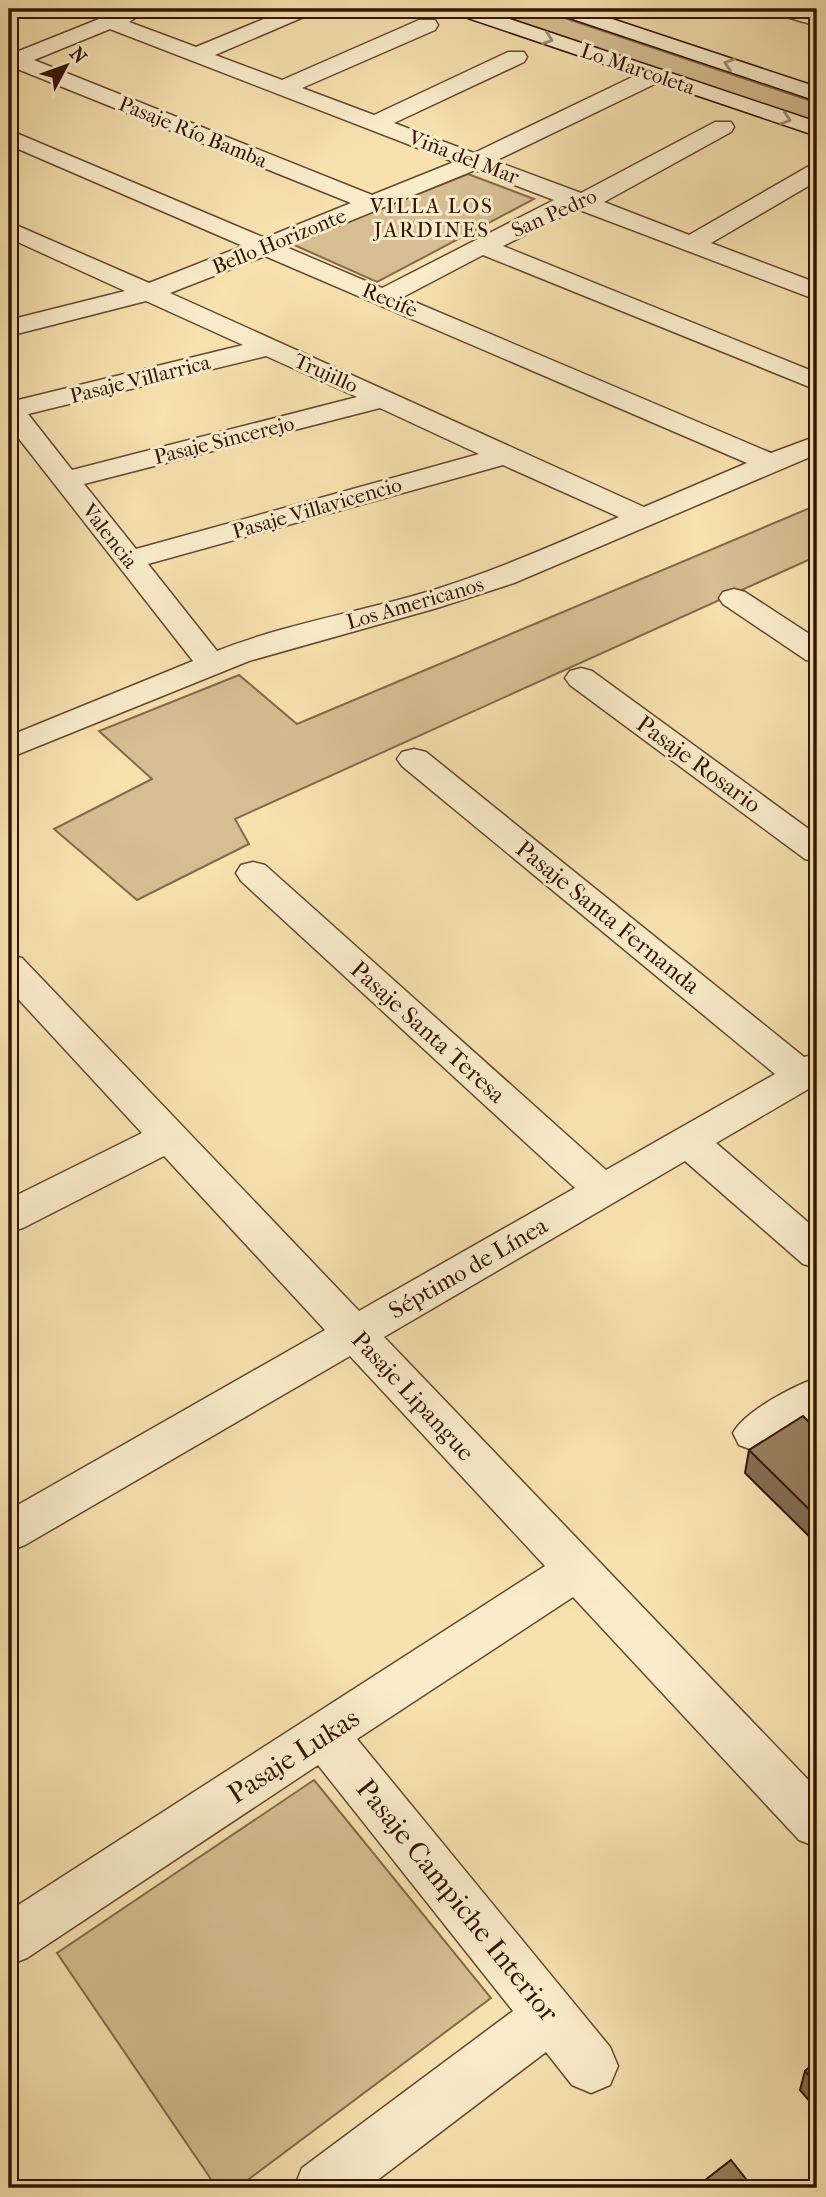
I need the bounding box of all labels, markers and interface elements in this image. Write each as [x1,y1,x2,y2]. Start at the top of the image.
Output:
one-way arrow [541,31,553,45]
north arrow [32,32,102,102]
street label: Lo Marcoleta [578,38,698,100]
text: N [65,43,91,69]
one-way arrow [724,58,736,73]
street label: Pasaje Río Bamba [115,91,271,173]
one-way arrow [780,111,792,125]
street label: Viña del Mar [405,125,523,189]
street label: San Pedro [508,184,600,242]
district label: VILLA LOS JARDINES [369,194,494,242]
street label: Bello Horizonte [209,203,349,279]
street label: Recife [359,278,421,322]
street label: Trujillo [290,348,362,398]
street label: Pasaje Villarrica [67,350,213,408]
street label: Pasaje Sincerejo [151,411,297,469]
street label: Pasaje Villavicencio [230,472,404,544]
street label: Valencia [77,498,143,573]
street label: Los Americanos [344,572,487,634]
street label: Pasaje Rosario [631,709,767,819]
street label: Pasaje Santa Fernanda [510,834,706,1000]
street label: Pasaje Santa Teresa [345,955,512,1109]
street label: Séptimo de Línea [384,1211,553,1325]
street label: Pasaje Lipangue [346,1326,480,1467]
street label: Pasaje Lukas [221,1701,365,1810]
street label: Pasaje Campiche Interior [350,1772,566,2028]

